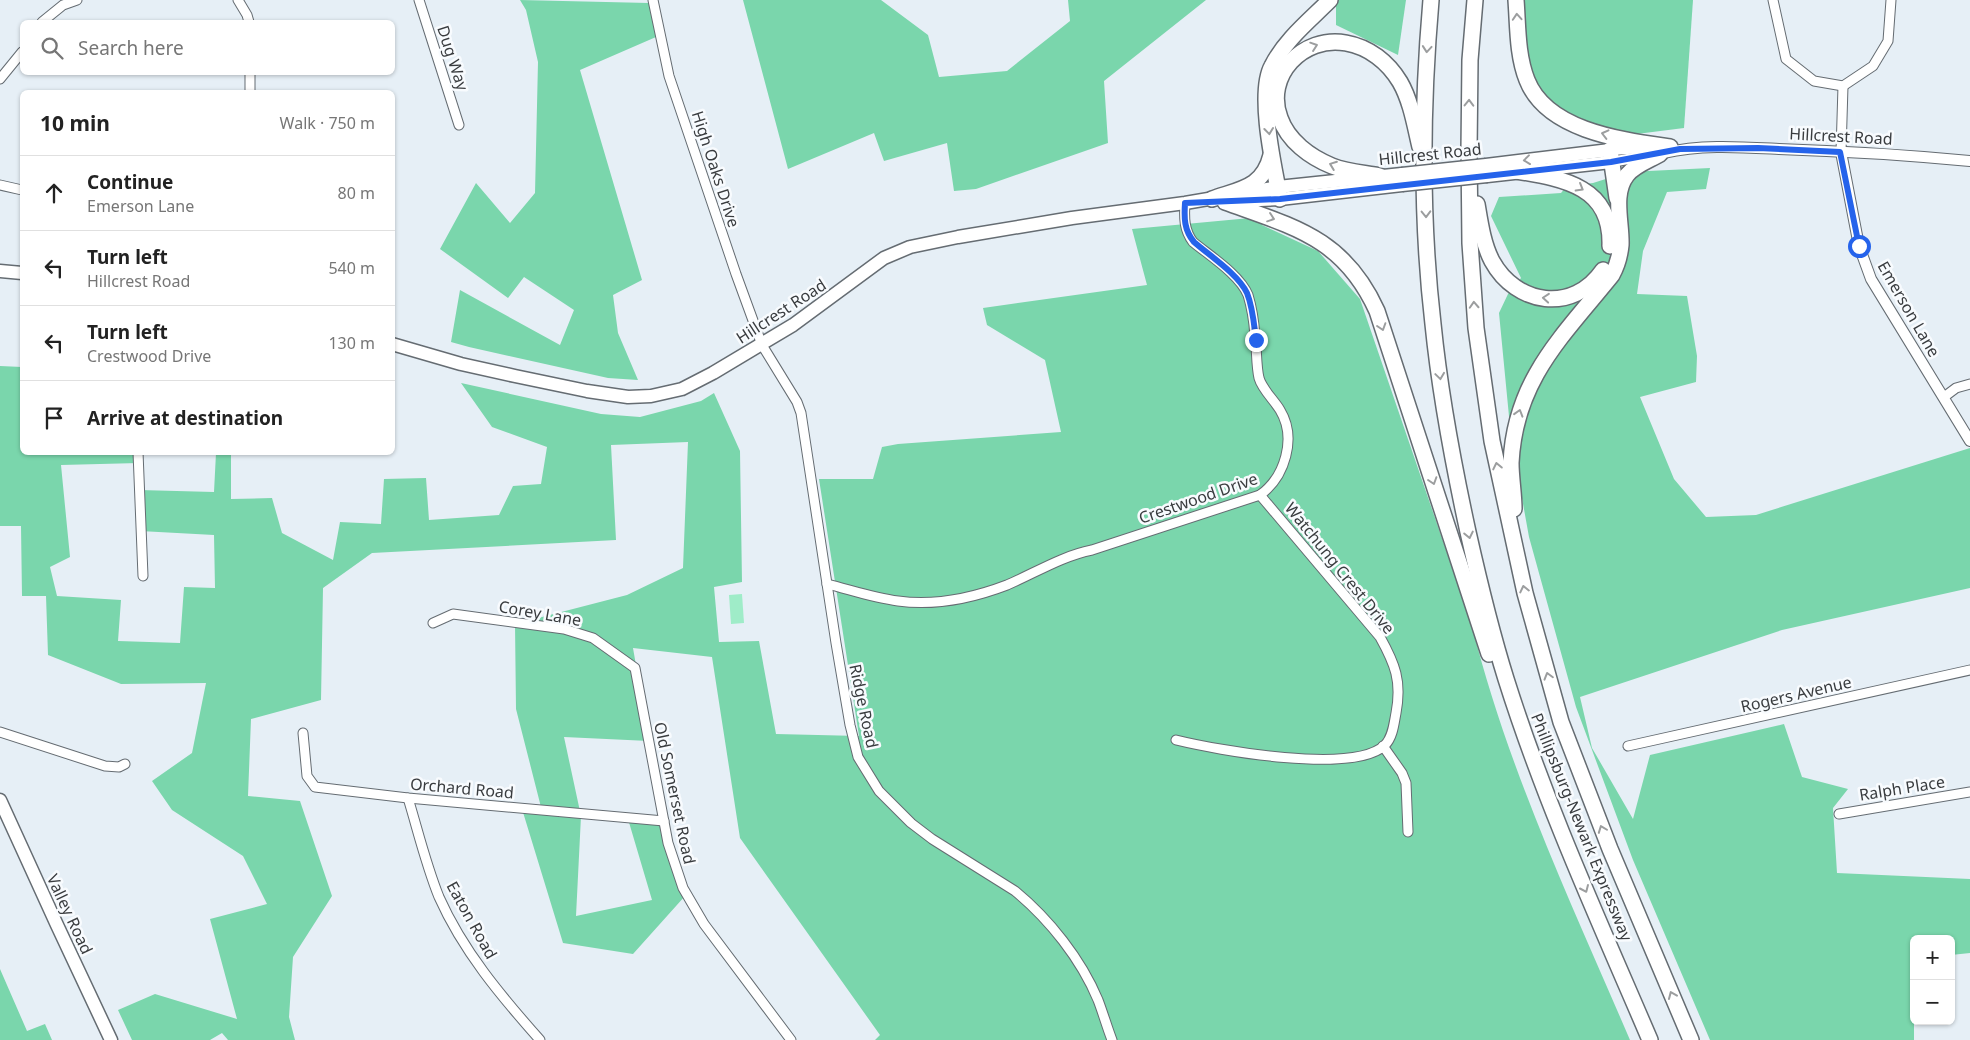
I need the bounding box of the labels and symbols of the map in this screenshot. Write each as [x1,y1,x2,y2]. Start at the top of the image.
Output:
one-way arrow [1512,13,1523,21]
street label: Dug Way [432,23,474,94]
one-way arrow [1310,42,1318,52]
one-way arrow [1422,45,1433,53]
one-way arrow [1464,98,1475,106]
street label: High Oaks Drive [687,108,745,230]
street label: Hillcrest Road [1789,122,1893,150]
one-way arrow [1263,127,1274,135]
one-way arrow [1600,129,1609,140]
street label: Hillcrest Road [1377,138,1483,170]
one-way arrow [1523,154,1531,165]
one-way arrow [1329,161,1338,171]
one-way arrow [1575,182,1584,192]
one-way arrow [1421,210,1431,218]
one-way arrow [1266,212,1275,222]
route start [1848,235,1871,258]
street label: Emerson Lane [1873,257,1945,361]
street label: Hillcrest Road [732,274,830,348]
one-way arrow [1542,293,1550,304]
one-way arrow [1469,301,1480,309]
one-way arrow [1376,322,1386,330]
route end [1245,329,1268,352]
one-way arrow [1434,372,1445,380]
one-way arrow [1514,409,1524,417]
one-way arrow [1493,462,1503,471]
street label: Crestwood Drive [1136,467,1260,529]
one-way arrow [1427,476,1437,485]
street label: Watchung Crest Drive [1280,498,1400,638]
one-way arrow [1463,531,1474,540]
one-way arrow [1519,584,1530,593]
street label: Corey Lane [497,595,583,631]
street label: Ridge Road [844,662,884,750]
street label: Rogers Avenue [1738,671,1854,717]
one-way arrow [1543,673,1553,681]
street label: Phillipsburg-Newark Expressway [1526,710,1638,945]
street label: Old Somerset Road [649,720,701,866]
street label: Ralph Place [1858,770,1946,806]
street label: Orchard Road [409,773,515,803]
one-way arrow [1598,826,1608,834]
street label: Valley Road [42,870,98,958]
street label: Eaton Road [442,877,502,963]
one-way arrow [1578,884,1589,893]
one-way arrow [1668,991,1679,1000]

